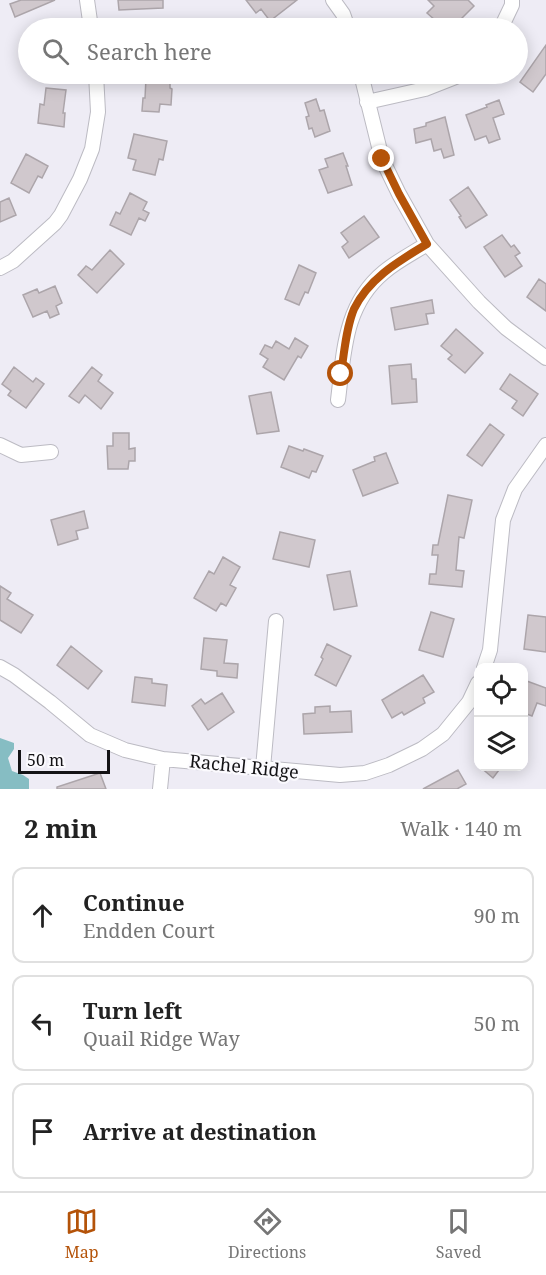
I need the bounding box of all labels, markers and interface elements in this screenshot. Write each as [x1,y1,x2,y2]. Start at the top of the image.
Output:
search box [18,18,528,84]
icon: search [39,35,72,68]
text: Search here [87,36,212,66]
route end [368,145,394,171]
route start [327,360,353,386]
map controls [474,663,528,771]
button: locate [474,663,528,717]
button: layers [474,717,528,771]
scale bar [18,747,110,774]
street label: Rachel Ridge [188,748,300,784]
text: 50 m [27,749,64,771]
text: 2 min [24,810,98,846]
text: Walk · 140 m [400,815,522,842]
text: Continue [83,887,185,917]
icon: ahead [26,899,59,932]
text: 90 m [474,902,520,929]
text: Endden Court [83,917,215,944]
text: Turn left [83,995,182,1025]
icon: left [26,1007,59,1040]
text: 50 m [474,1010,520,1037]
text: Quail Ridge Way [83,1025,240,1052]
icon: arrive [26,1115,59,1148]
text: Arrive at destination [83,1116,317,1146]
tab: Map [65,1205,99,1263]
tab: Directions [228,1205,306,1263]
tab: Saved [436,1205,481,1263]

